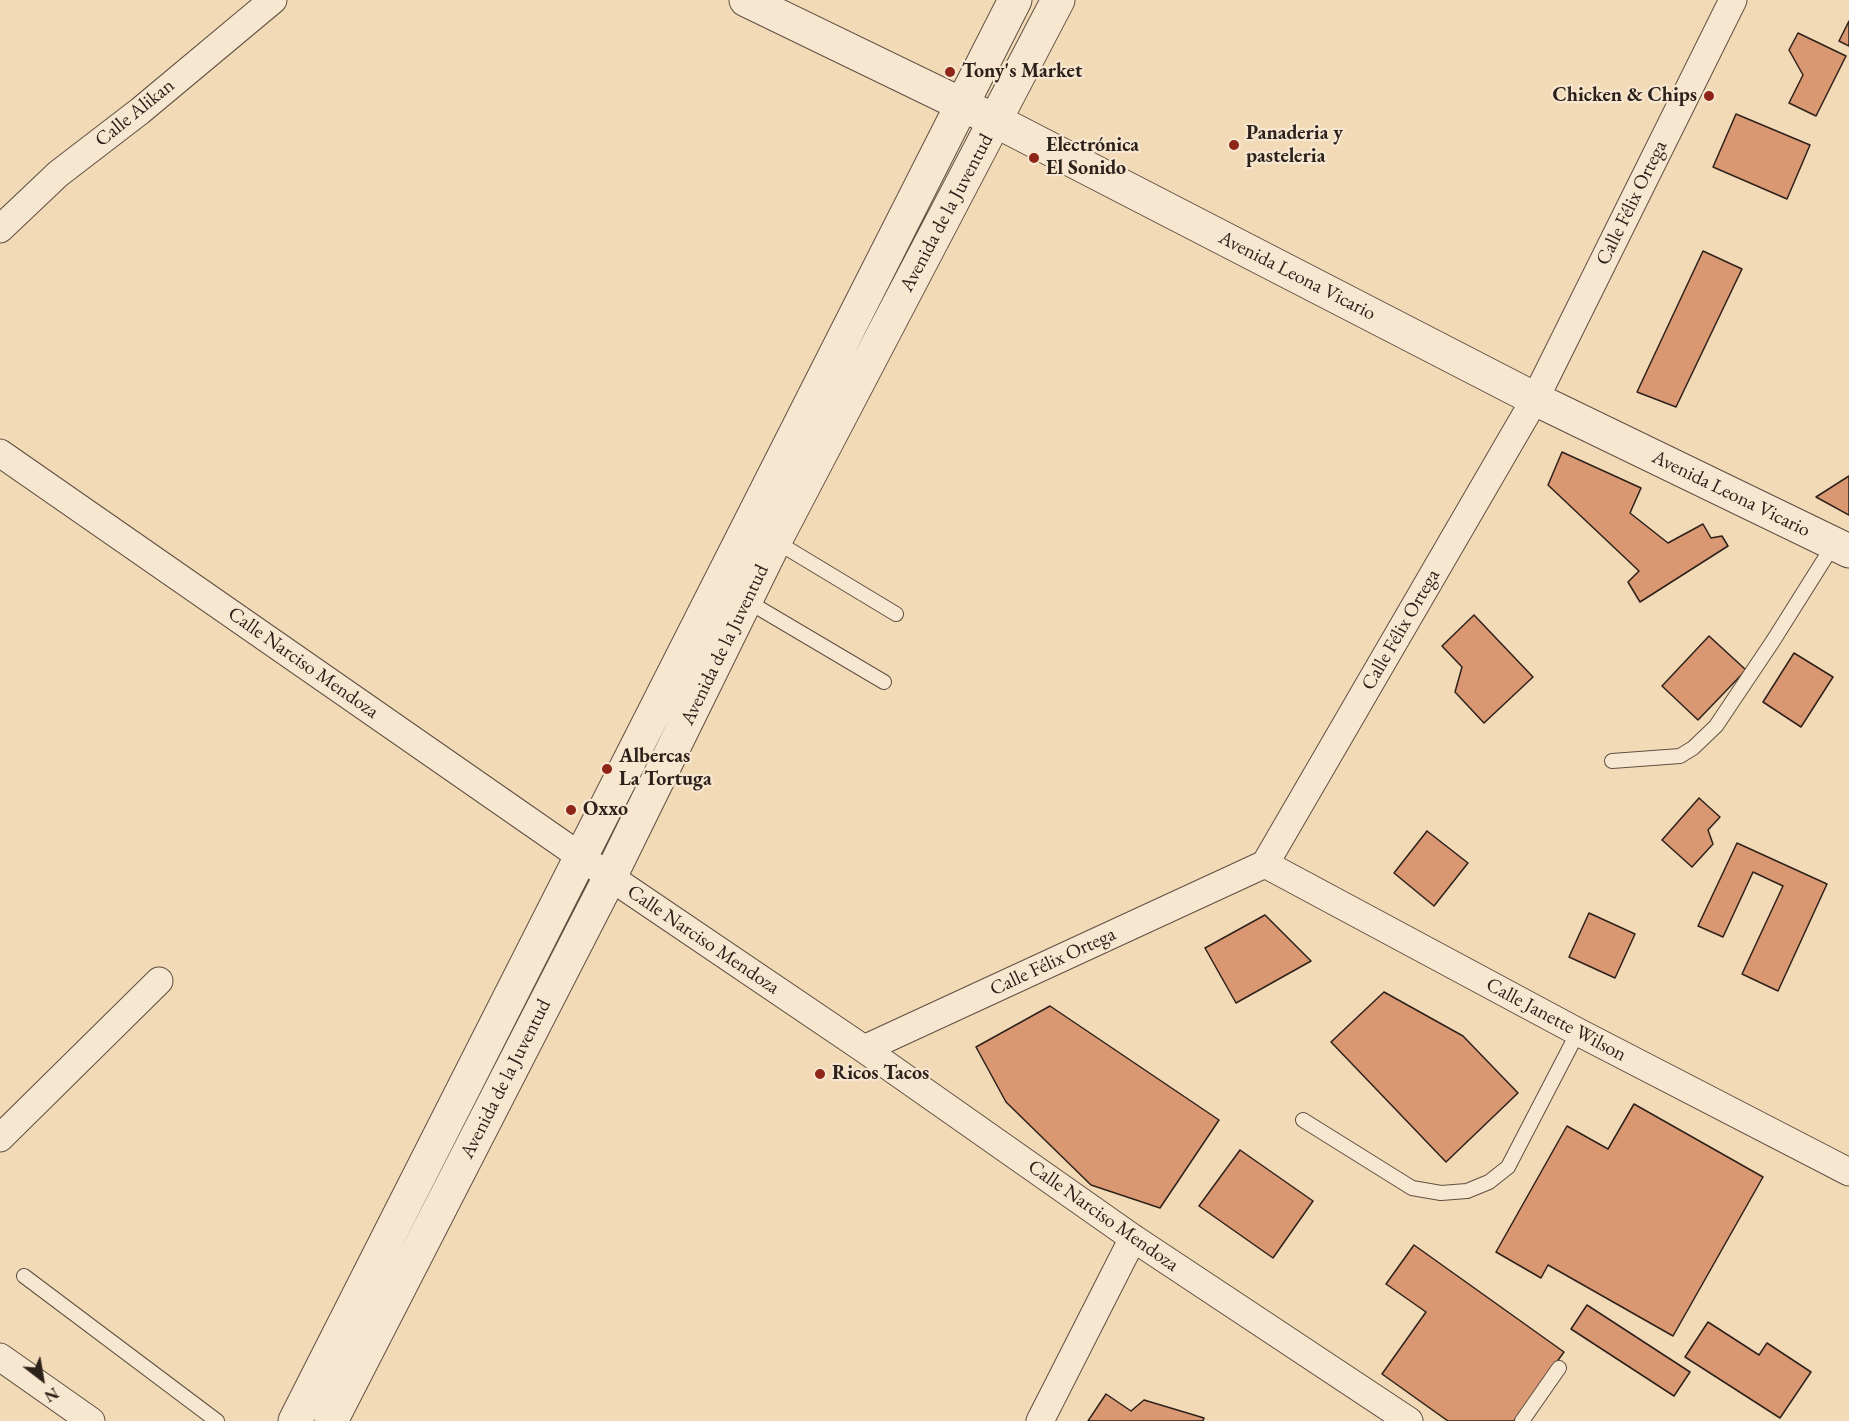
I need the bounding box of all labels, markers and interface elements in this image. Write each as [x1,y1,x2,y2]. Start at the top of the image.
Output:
place label: Tony's Market [962,60,1082,84]
marker: Tony's Market [943,65,957,79]
street label: Calle Alikan [91,74,179,152]
place label: Chicken & Chips [1553,84,1697,108]
marker: Chicken & Chips [1702,89,1716,103]
place label: Panaderia y pasteleria [1246,122,1343,169]
street label: Avenida de la Juventud [895,130,999,296]
place label: Electrónica El Sonido [1046,134,1139,181]
street label: Calle Félix Ortega [1591,137,1673,269]
marker: Panaderia y pasteleria [1227,138,1241,152]
marker: Electrónica El Sonido [1027,151,1041,165]
street label: Avenida Leona Vicario [1214,226,1380,326]
street label: Avenida Leona Vicario [1648,445,1814,543]
street label: Avenida de la Juventud [676,561,774,729]
street label: Calle Félix Ortega [1357,565,1445,695]
street label: Calle Narciso Mendoza [223,602,383,724]
place label: Albercas La Tortuga [619,745,712,792]
marker: Albercas La Tortuga [600,762,614,776]
place label: Oxxo [583,798,628,822]
marker: Oxxo [564,803,578,817]
street label: Calle Narciso Mendoza [622,880,784,1000]
street label: Calle Félix Ortega [986,922,1120,1002]
street label: Calle Janette Wilson [1482,973,1630,1067]
street label: Avenida de la Juventud [455,995,557,1163]
place label: Ricos Tacos [832,1062,929,1086]
marker: Ricos Tacos [813,1067,827,1081]
street label: Calle Narciso Mendoza [1023,1155,1183,1277]
north arrow [12,1349,72,1409]
text: N [41,1383,62,1407]

